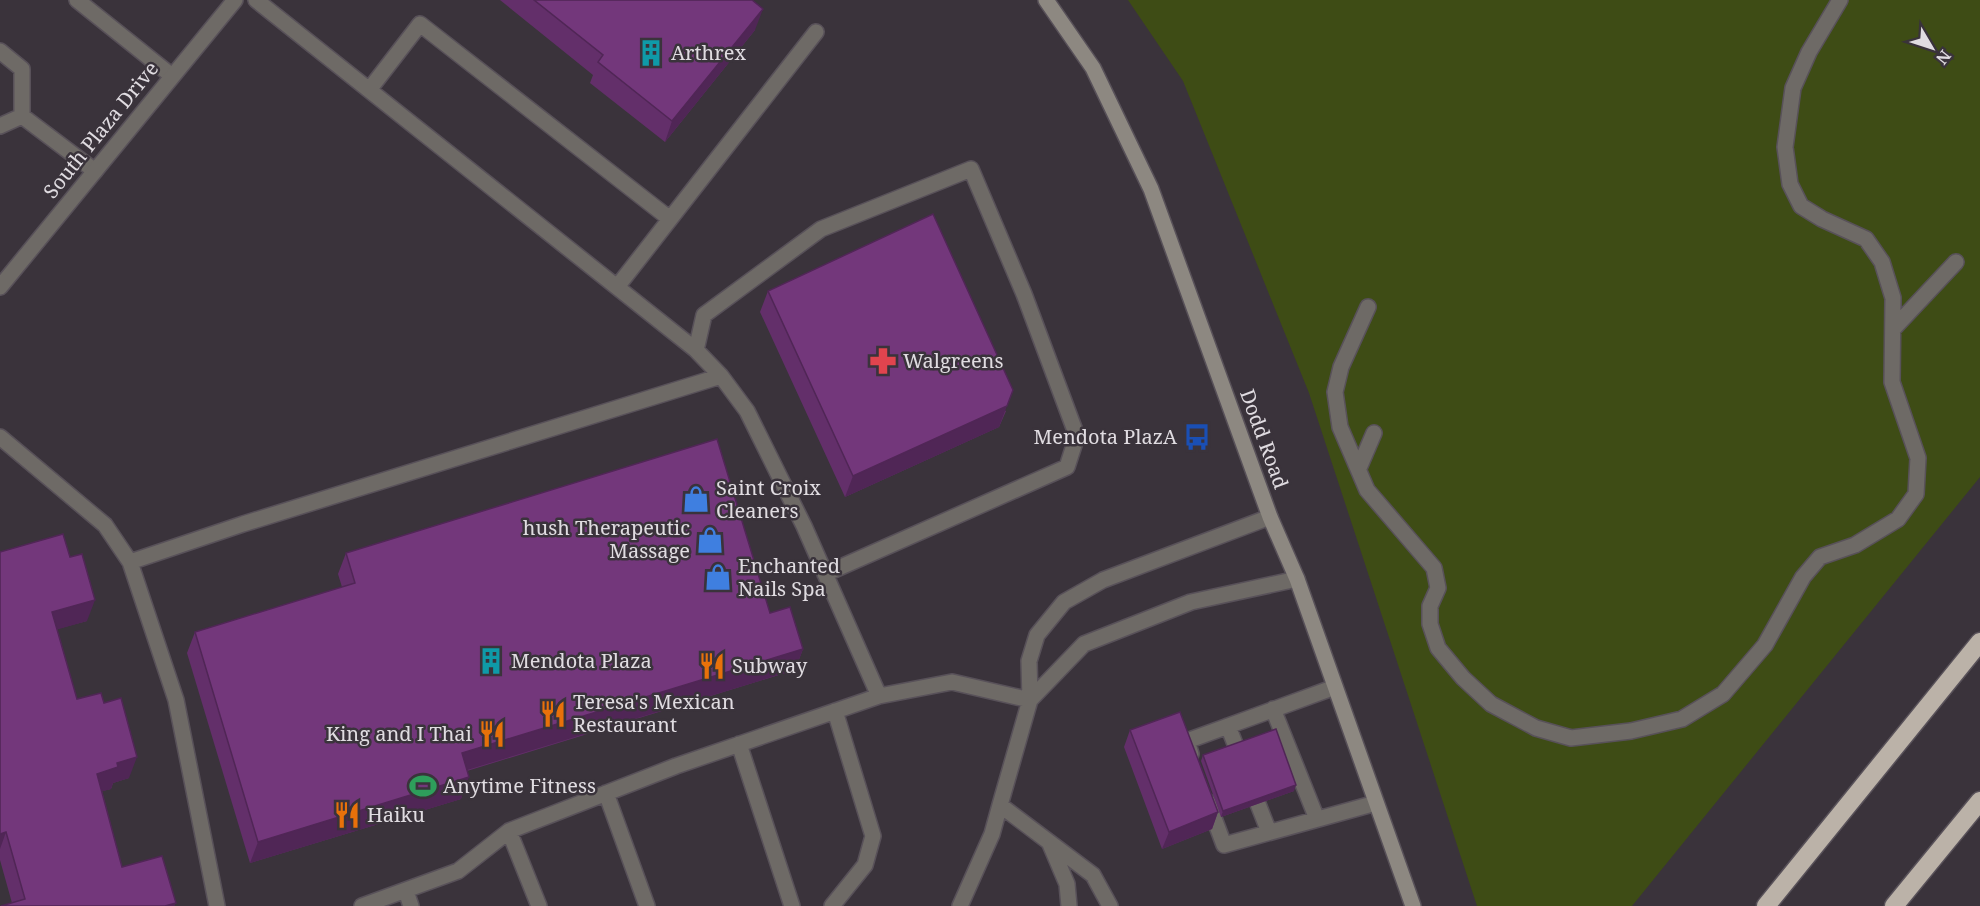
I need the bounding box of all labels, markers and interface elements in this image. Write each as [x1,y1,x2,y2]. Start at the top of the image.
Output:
north arrow [1902,18,1962,78]
building icon: Arthrex [636,38,666,68]
place label: Arthrex [671,39,746,66]
text: N [1931,46,1956,70]
street label: South Plaza Drive [37,56,164,204]
pharmacy icon: Walgreens [868,346,898,376]
place label: Walgreens [903,347,1004,374]
street label: Dodd Road [1234,385,1295,492]
bus stop icon: Mendota PlazA [1182,422,1212,452]
place label: Mendota PlazA [1033,423,1178,450]
place label: Saint Croix Cleaners [716,474,821,524]
shop icon: Saint Croix Cleaners [681,484,711,514]
place label: hush Therapeutic Massage [523,514,690,564]
shop icon: hush Therapeutic Massage [695,525,725,555]
place label: Enchanted Nails Spa [738,552,840,602]
shop icon: Enchanted Nails Spa [703,562,733,592]
building icon: Mendota Plaza [476,646,506,676]
place label: Mendota Plaza [511,647,652,674]
restaurant icon: Subway [697,651,727,681]
place label: Subway [732,652,808,679]
place label: Teresa's Mexican Restaurant [573,688,735,738]
restaurant icon: Teresa's Mexican Restaurant [538,699,568,729]
restaurant icon: King and I Thai [477,719,507,749]
place label: King and I Thai [326,720,473,747]
sports icon: Anytime Fitness [408,771,438,801]
place label: Anytime Fitness [443,772,596,799]
restaurant icon: Haiku [332,800,362,830]
place label: Haiku [367,801,425,828]

